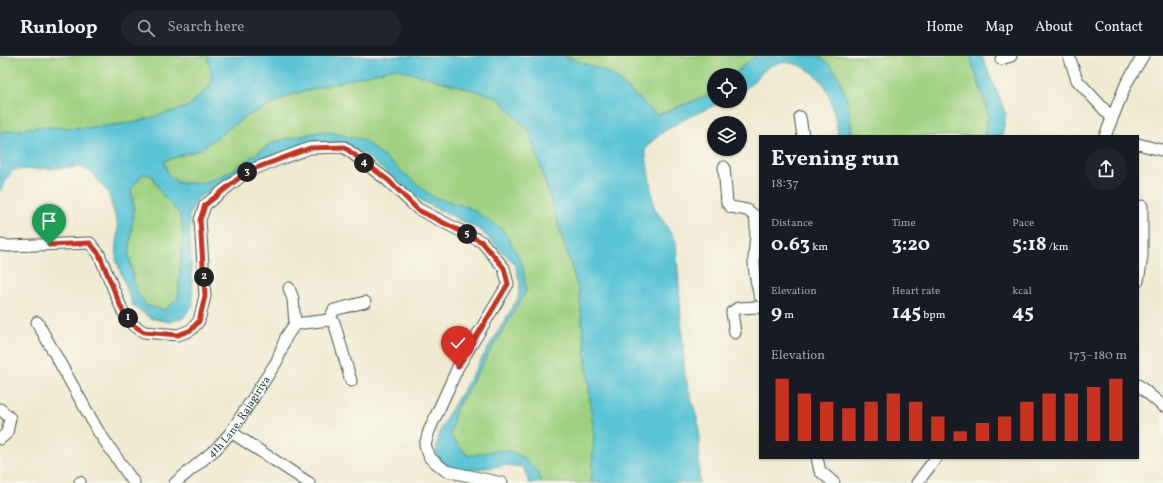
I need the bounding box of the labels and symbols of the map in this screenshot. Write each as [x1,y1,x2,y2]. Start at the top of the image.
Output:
pin: 4 [354,153,374,173]
pin: 3 [237,162,257,182]
pin [32,204,66,245]
pin: 5 [457,224,477,244]
pin: 2 [194,267,214,287]
pin: 1 [118,308,138,328]
pin [441,326,475,367]
street label: 4th Lane, Rajagiriya [205,373,275,462]

